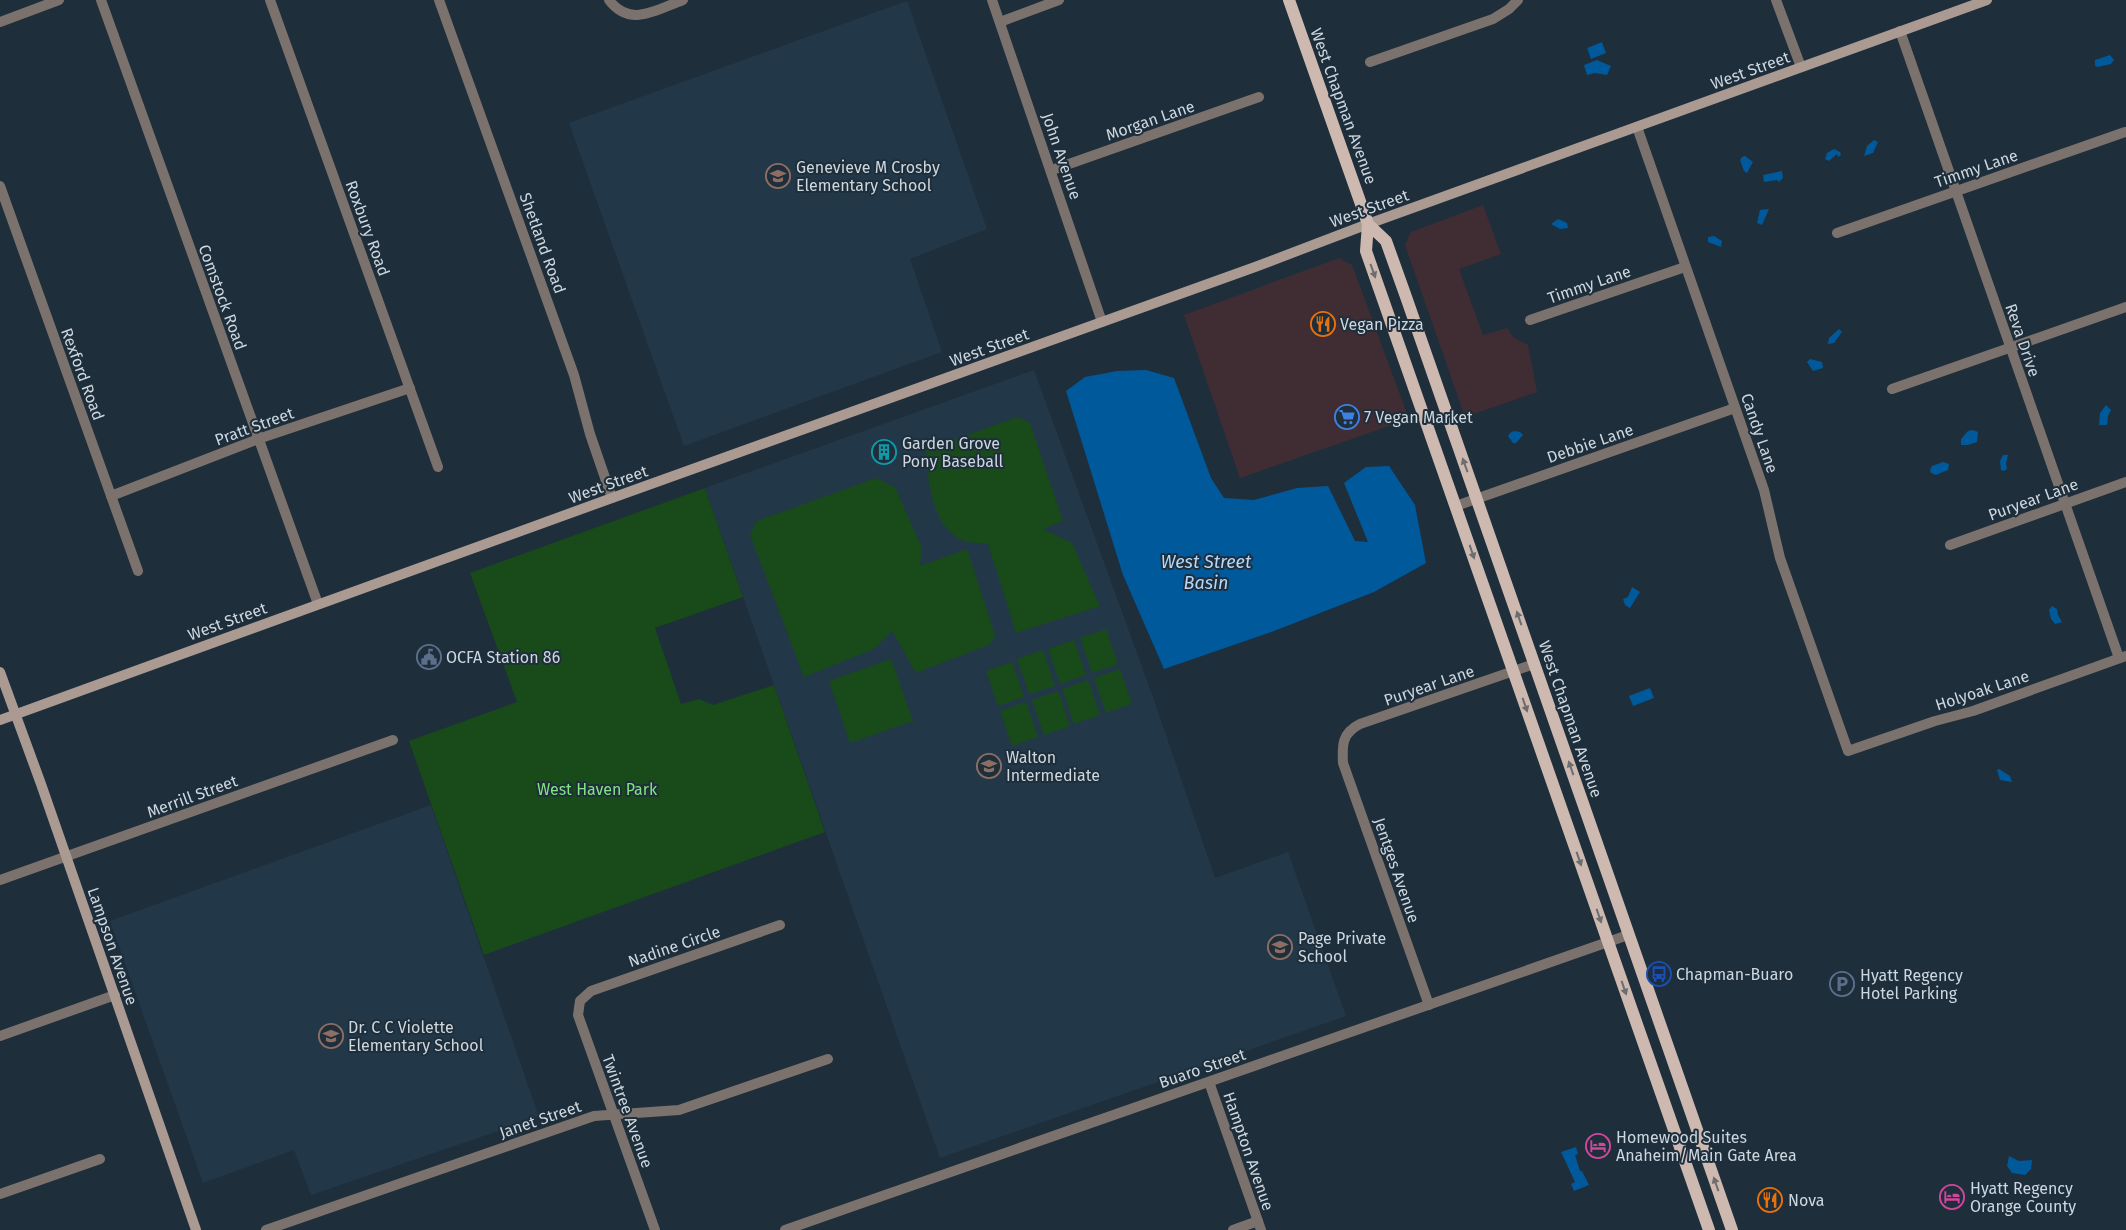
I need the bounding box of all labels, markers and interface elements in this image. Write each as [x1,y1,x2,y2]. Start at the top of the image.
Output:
street label: West Chapman Avenue [1306,25,1381,187]
street label: West Street [1708,47,1792,94]
street label: Morgan Lane [1103,96,1197,145]
street label: John Avenue [1038,110,1085,202]
street label: Timmy Lane [1932,145,2020,192]
place label: Genevieve M Crosby Elementary School [796,158,940,195]
school or university icon: Genevieve M Crosby Elementary School [765,163,791,189]
street label: Roxbury Road [341,178,394,279]
street label: West Street [1327,185,1411,232]
street label: Shetland Road [516,190,570,296]
street label: Comstock Road [195,242,250,353]
street label: Timmy Lane [1545,261,1633,308]
one-way arrow [1369,264,1377,279]
street label: Reva Drive [2001,301,2044,379]
restaurant icon: Vegan Pizza [1310,311,1336,337]
place label: Vegan Pizza [1340,315,1424,334]
street label: West Street [947,324,1031,371]
street label: Rexford Road [57,325,108,423]
street label: Candy Lane [1737,391,1782,476]
street label: Pratt Street [212,403,296,450]
supermarket icon: 7 Vegan Market [1334,404,1360,430]
place label: 7 Vegan Market [1364,408,1473,427]
street label: Debbie Lane [1544,420,1636,467]
place label: Garden Grove Pony Baseball [902,434,1004,471]
building icon: Garden Grove Pony Baseball [871,439,897,465]
one-way arrow [1461,457,1469,472]
street label: West Street [566,461,650,508]
street label: Puryear Lane [1986,474,2081,525]
one-way arrow [1468,545,1476,560]
water label: West Street Basin [1161,551,1252,594]
street label: West Street [185,598,269,645]
one-way arrow [1514,610,1522,625]
street label: West Chapman Avenue [1535,638,1606,800]
public building icon: OCFA Station 86 [416,644,442,670]
place label: OCFA Station 86 [446,648,560,667]
street label: Puryear Lane [1381,661,1477,710]
street label: Holyoak Lane [1933,666,2031,715]
one-way arrow [1522,698,1529,713]
place label: Walton Intermediate [1006,748,1100,785]
school or university icon: Walton Intermediate [976,753,1002,779]
one-way arrow [1566,760,1574,775]
street label: Merrill Street [144,771,240,822]
park label: West Haven Park [537,780,658,799]
street label: Jentges Avenue [1370,815,1423,925]
one-way arrow [1576,851,1583,866]
street label: Lampson Avenue [83,885,142,1008]
one-way arrow [1596,909,1603,924]
street label: Nadine Circle [626,922,723,971]
place label: Page Private School [1298,929,1386,966]
school or university icon: Page Private School [1267,934,1293,960]
bus stop icon: Chapman-Buaro [1646,961,1672,987]
place label: Chapman-Buaro [1676,965,1793,984]
place label: Hyatt Regency Hotel Parking [1860,966,1963,1003]
parking icon: Hyatt Regency Hotel Parking [1829,971,1855,997]
one-way arrow [1620,981,1628,996]
place label: Dr. C C Violette Elementary School [348,1018,484,1055]
school or university icon: Dr. C C Violette Elementary School [318,1023,344,1049]
street label: Buaro Street [1156,1045,1248,1092]
street label: Twintree Avenue [598,1052,657,1171]
street label: Hampton Avenue [1219,1089,1278,1213]
street label: Janet Street [497,1097,584,1142]
place label: Homewood Suites Anaheim/Main Gate Area [1616,1128,1797,1165]
hotel icon: Homewood Suites Anaheim/Main Gate Area [1585,1133,1611,1159]
one-way arrow [1712,1176,1720,1191]
place label: Hyatt Regency Orange County [1970,1179,2076,1216]
hotel icon: Hyatt Regency Orange County [1939,1184,1965,1210]
restaurant icon: Nova [1757,1187,1783,1213]
place label: Nova [1788,1191,1825,1210]

